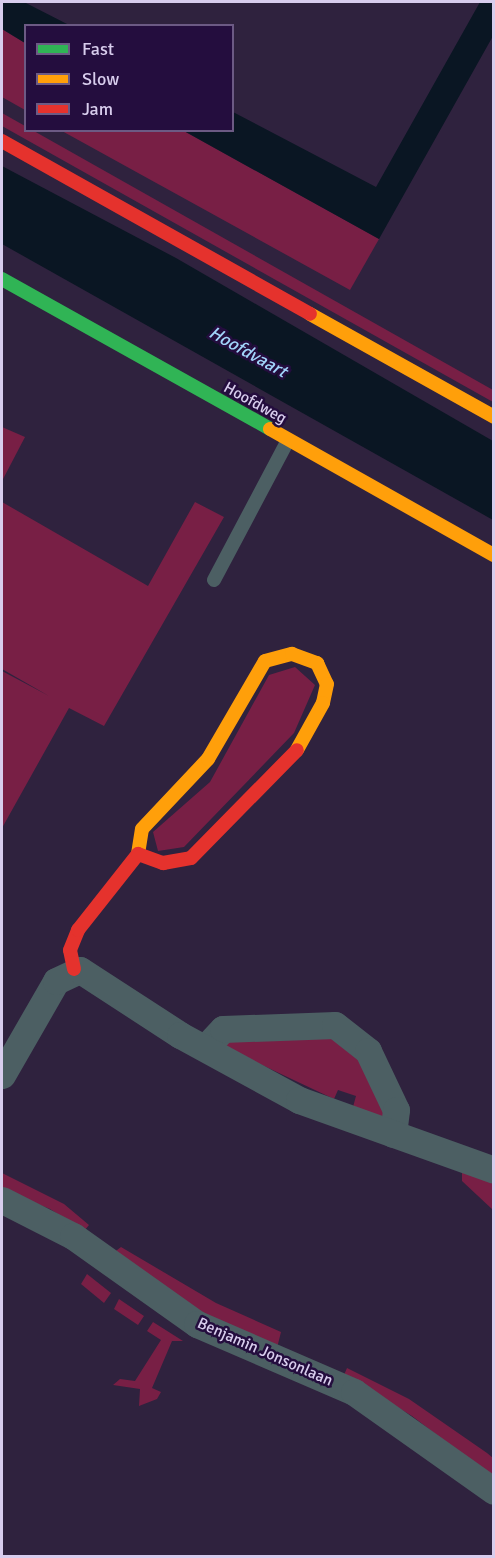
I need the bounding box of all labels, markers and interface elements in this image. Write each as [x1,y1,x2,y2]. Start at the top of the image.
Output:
legend [24,24,234,132]
text: Fast [82,38,114,60]
text: Slow [82,68,119,90]
text: Jam [82,98,113,120]
water label: Hoofdvaart [205,322,291,382]
street label: Hoofdweg [220,378,290,428]
street label: Benjamin Jonsonlaan [194,1313,336,1391]

